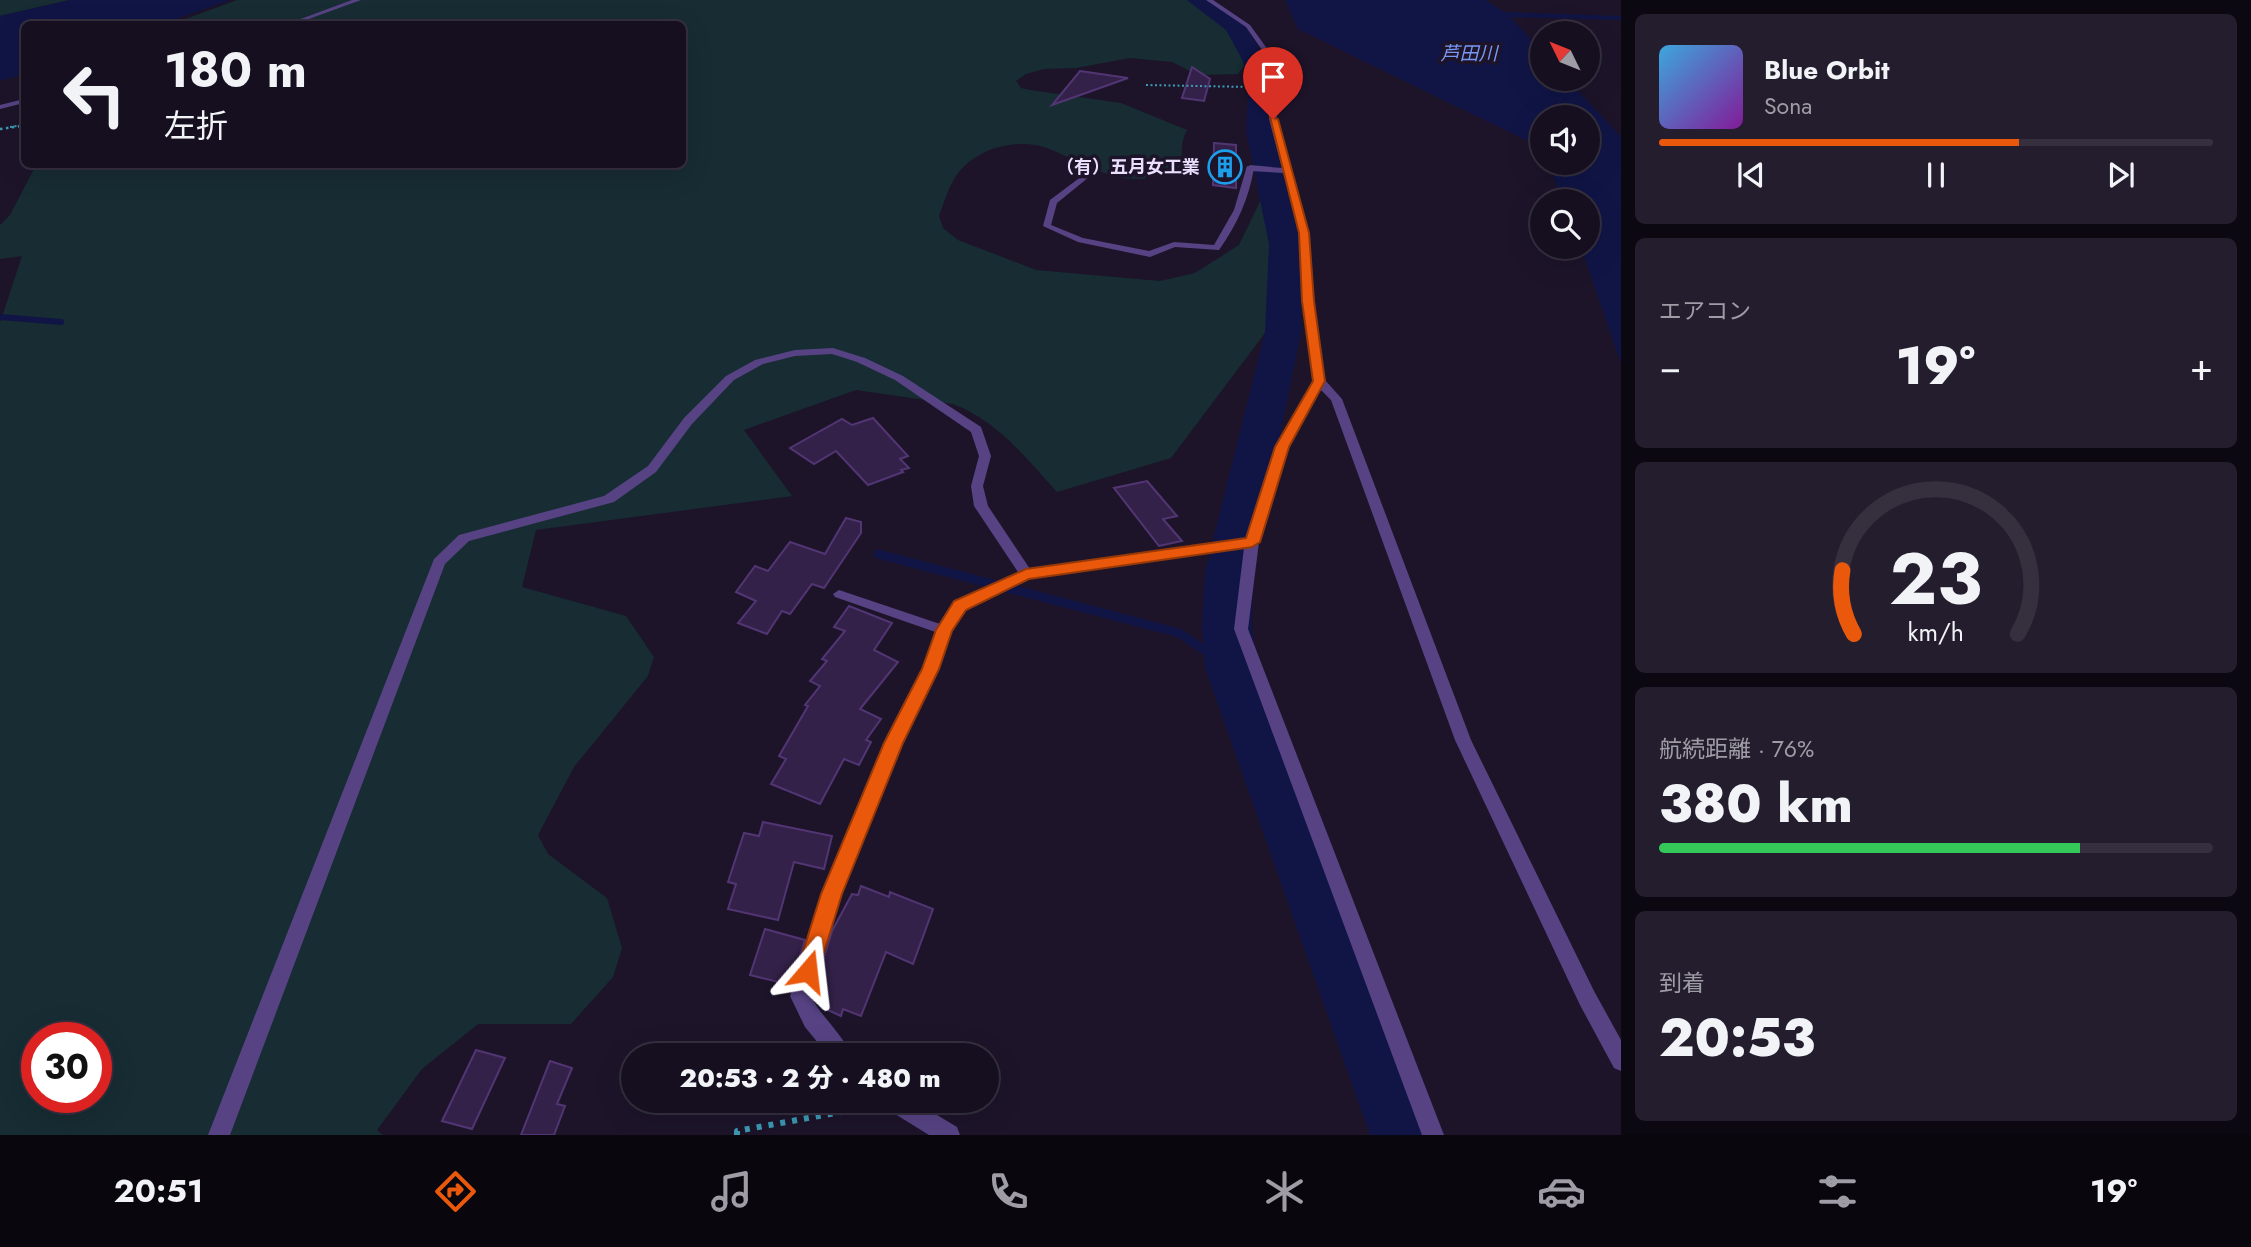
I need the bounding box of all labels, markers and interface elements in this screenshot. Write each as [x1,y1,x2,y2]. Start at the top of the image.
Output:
north arrow [1530,21,1600,91]
map controls [1530,21,1600,259]
text: 180 m [164,35,307,105]
water label: 芦田川 [1440,40,1499,67]
pin [1243,47,1303,119]
icon: left [49,49,140,140]
text: Blue Orbit [1764,51,1889,89]
icon: arrive [1254,58,1292,96]
text: Sona [1764,89,1812,123]
text: 左折 [164,103,228,149]
button: sound [1530,105,1600,175]
building icon: （有）五月女工業 [1206,148,1244,186]
place label: （有）五月女工業 [1056,154,1200,180]
icon: previous [1732,156,1770,194]
icon: pause [1917,156,1955,194]
icon: next [2102,156,2140,194]
button: search [1530,189,1600,259]
text: エアコン [1659,294,1751,328]
text: 19° [1896,328,1975,404]
text: − [1659,339,1681,394]
text: + [2190,339,2213,394]
text: 23 [1890,526,1982,631]
text: km/h [1908,613,1964,649]
text: 航続距離 · 76% [1659,732,1814,766]
text: 380 km [1659,766,1853,842]
position arrow [771,934,845,1008]
text: 到着 [1659,966,1705,1000]
text: 20:53 [1659,1000,1815,1076]
speed limit sign: 30 [21,1022,112,1113]
text: 20:53 · 2 分 · 480 m [679,1059,941,1097]
icon: directions [431,1167,480,1216]
icon: music [707,1167,756,1216]
icon: phone [984,1167,1033,1216]
icon: climate [1260,1167,1309,1216]
icon: car [1537,1167,1586,1216]
icon: filters [1813,1167,1862,1216]
text: 20:51 [114,1168,203,1214]
text: 19° [2090,1168,2137,1214]

